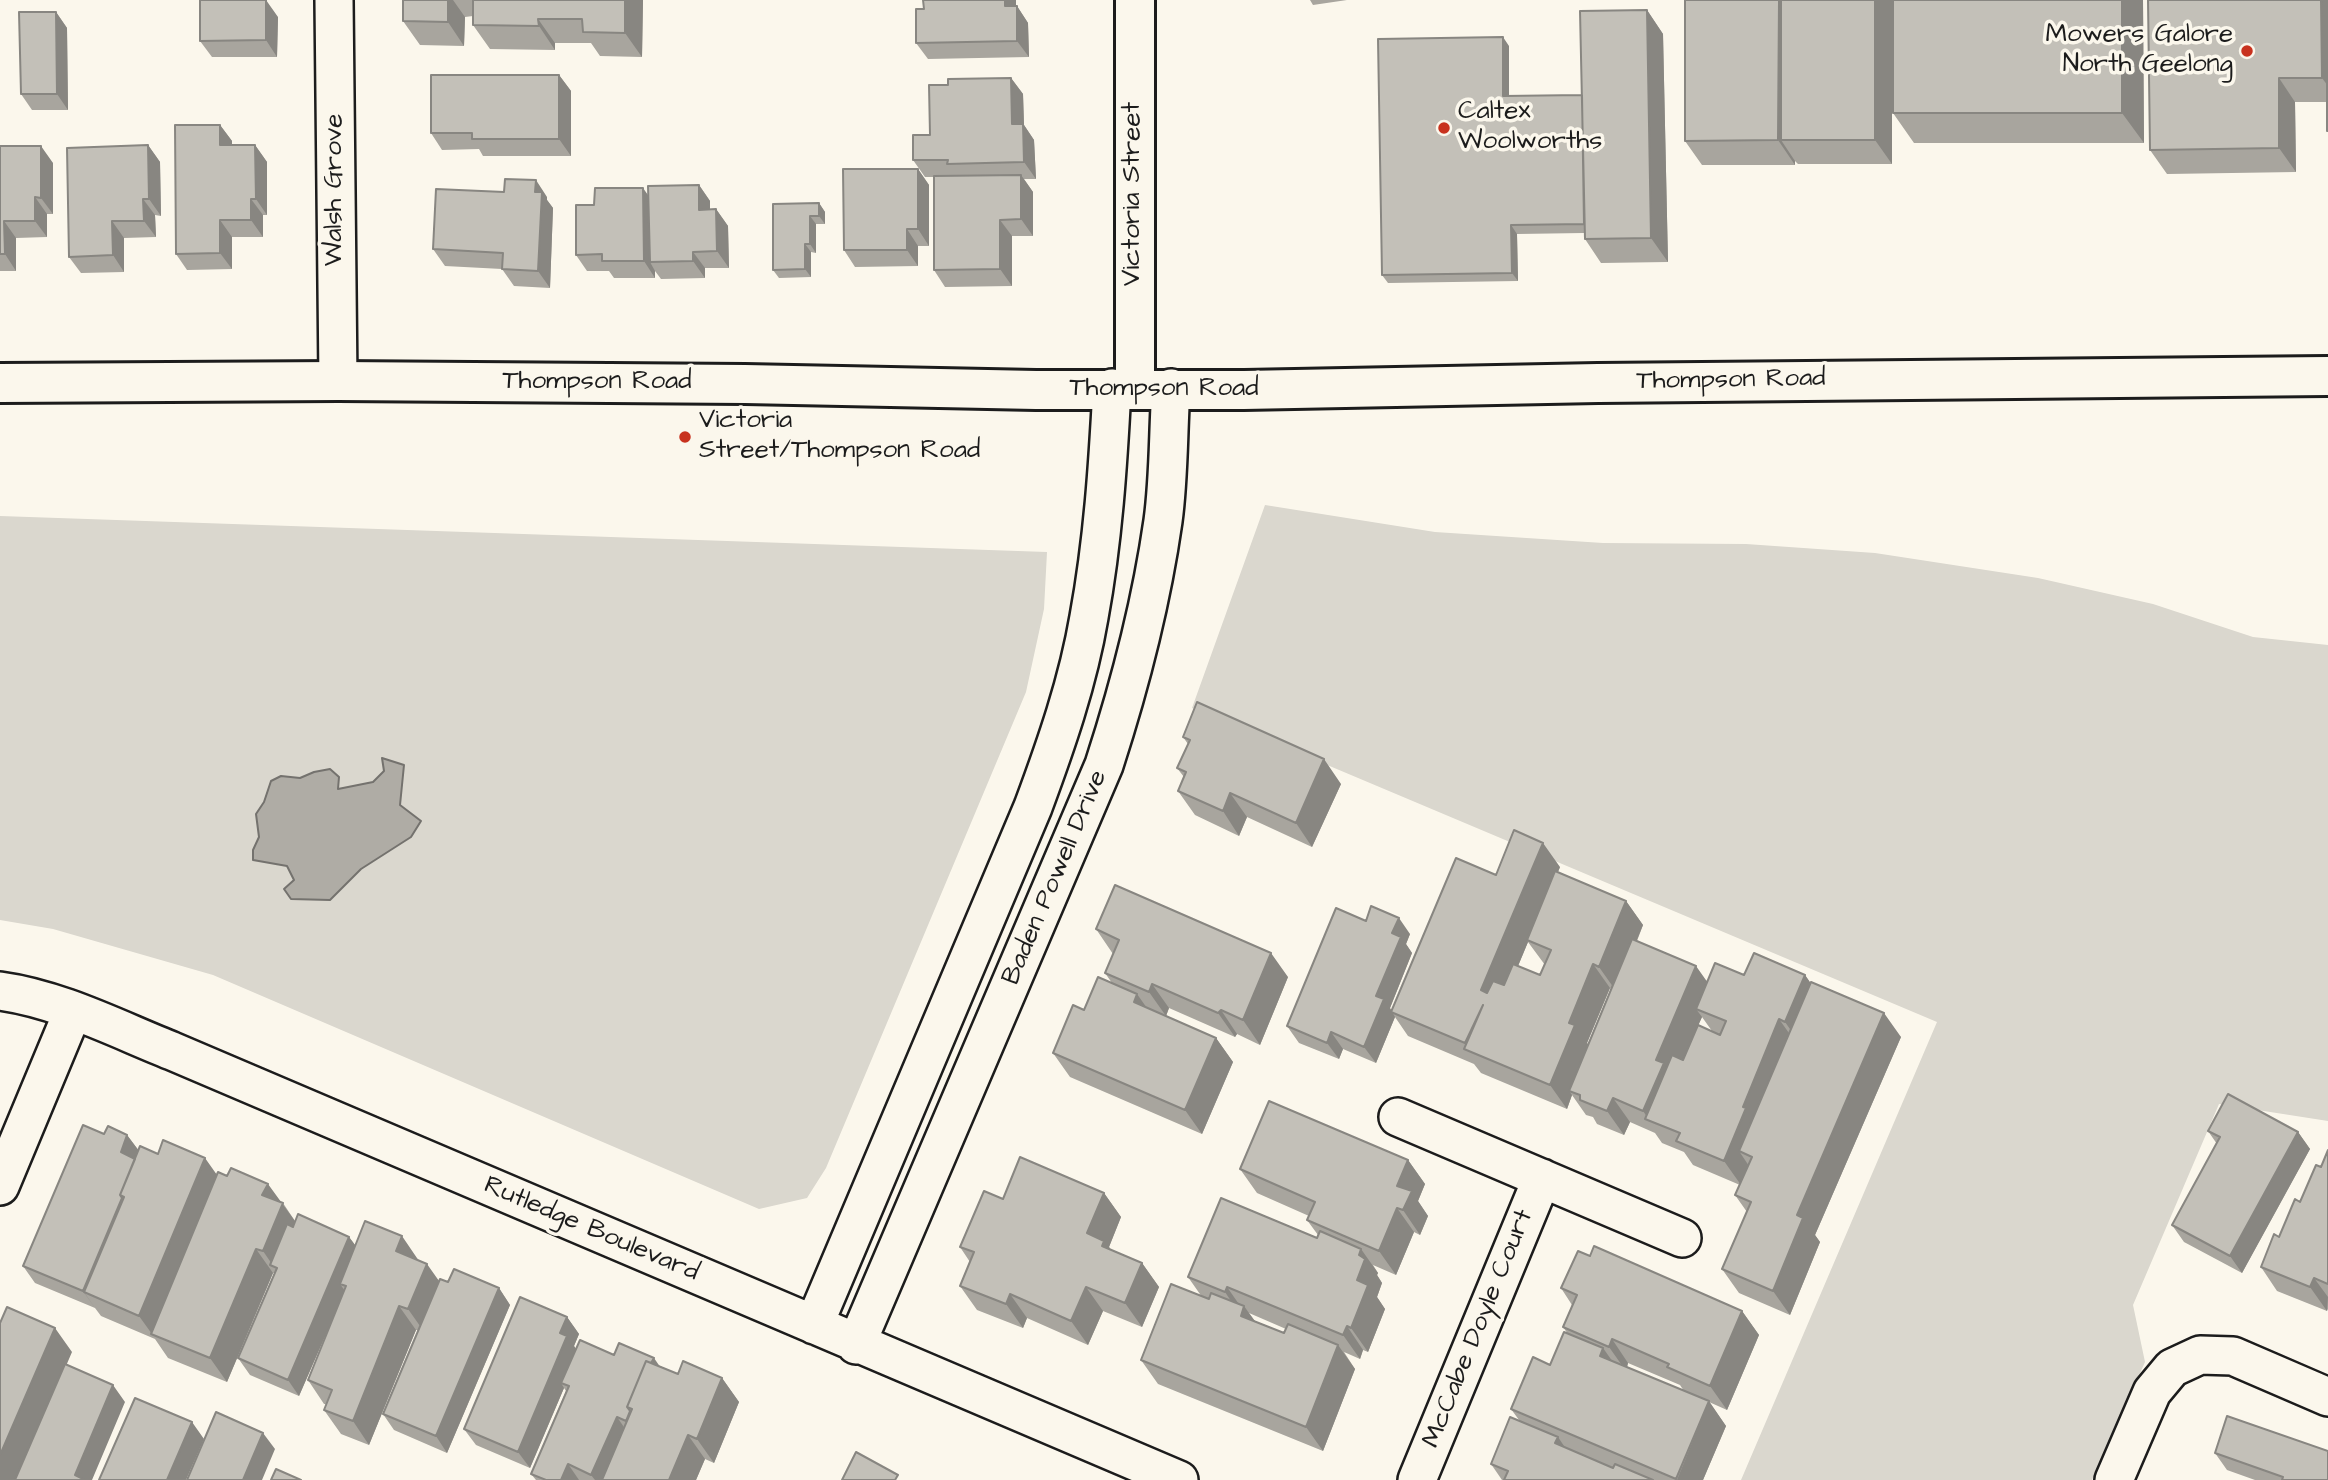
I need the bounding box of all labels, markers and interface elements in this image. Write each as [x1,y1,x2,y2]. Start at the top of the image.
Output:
place label: Mowers Galore North Geelong [2046,20,2233,82]
marker: Mowers Galore North Geelong [2239,43,2255,59]
place label: Caltex Woolworths [1458,97,1602,158]
street label: Victoria Street [1118,102,1150,286]
street label: Walsh Grove [320,114,352,266]
marker: Caltex Woolworths [1436,120,1452,136]
street label: Thompson Road [1636,364,1826,398]
street label: Thompson Road [502,367,692,399]
street label: Thompson Road [1069,374,1259,406]
place label: Victoria Street/Thompson Road [699,406,980,467]
marker: Victoria Street/Thompson Road [677,429,693,445]
street label: Baden Powell Drive [997,766,1115,990]
street label: Rutledge Boulevard [479,1171,703,1289]
street label: McCabe Doyle Court [1417,1205,1541,1453]

